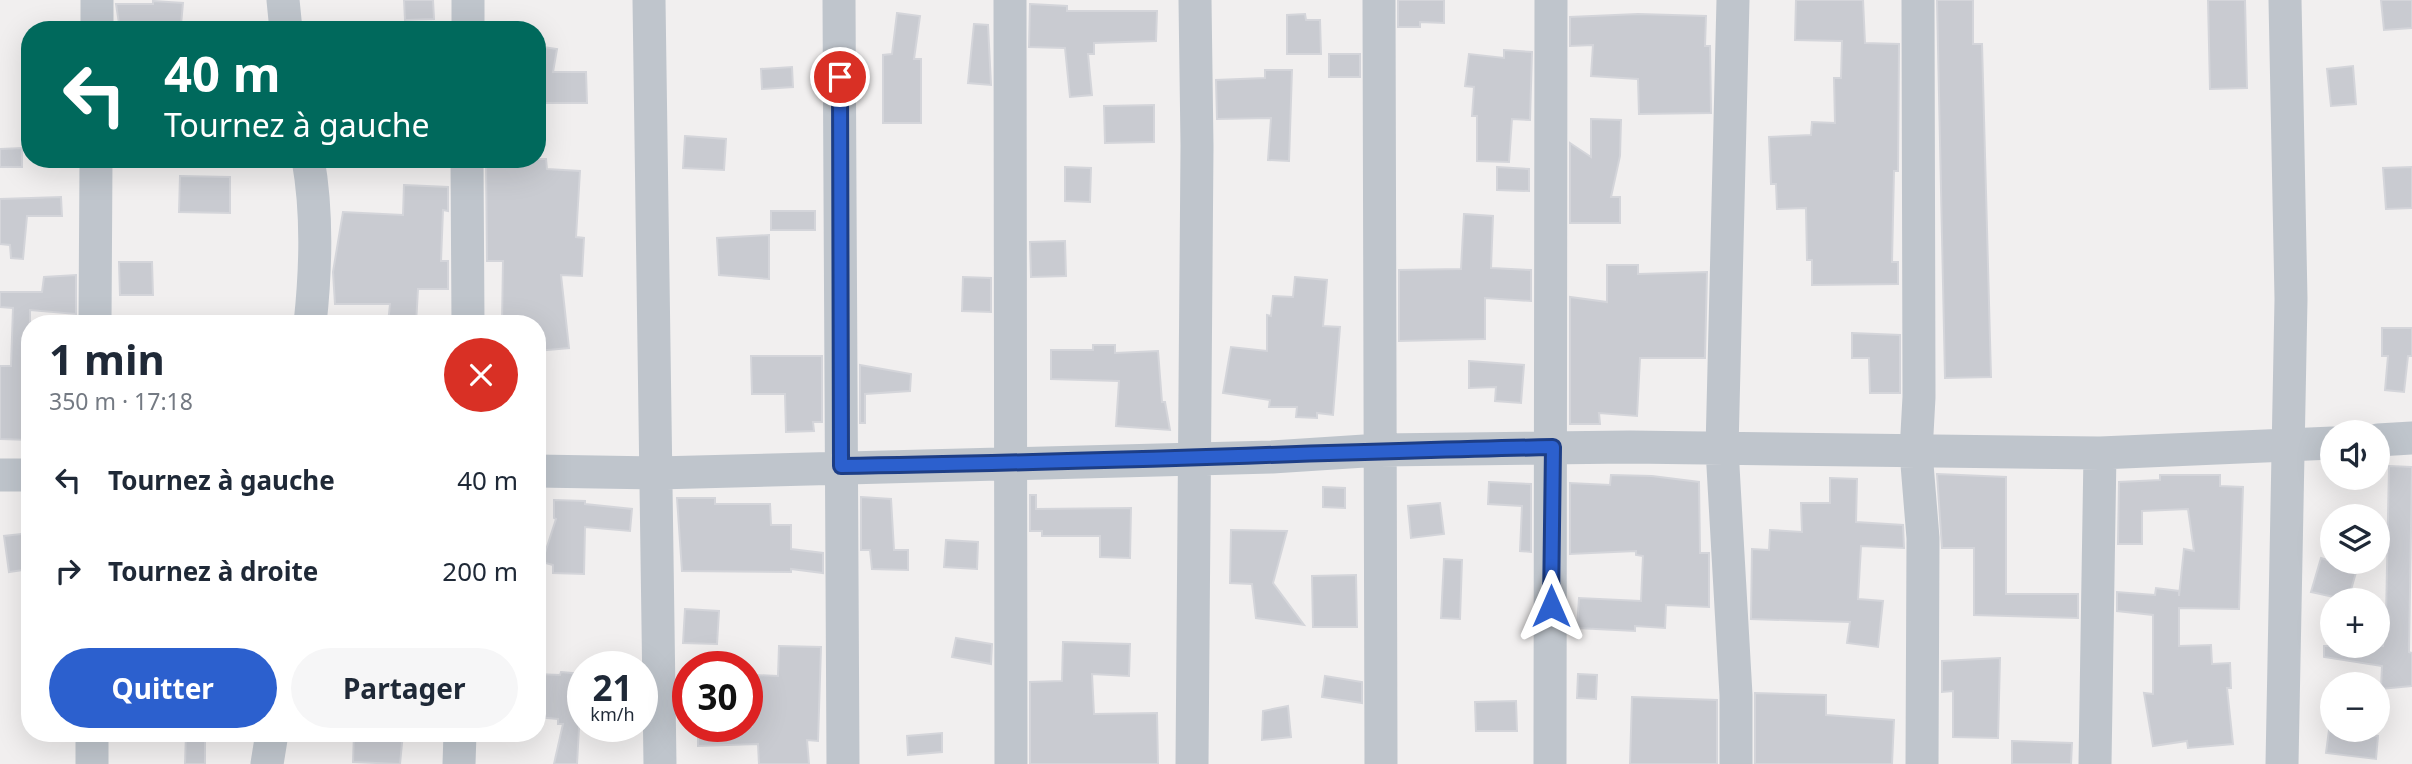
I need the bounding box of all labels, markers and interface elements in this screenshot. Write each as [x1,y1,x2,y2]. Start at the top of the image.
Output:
text: 40 m [164,40,281,106]
pin [810,47,870,107]
icon: left [49,49,140,140]
icon: arrive [821,58,859,96]
text: Tournez à gauche [164,103,430,146]
text: 1 min [49,330,165,387]
button: close [444,338,518,412]
text: 350 m · 17:18 [49,385,193,417]
map controls [2320,420,2390,742]
button: sound [2320,420,2390,490]
icon: left [49,461,87,499]
text: Tournez à gauche [108,462,335,498]
text: 40 m [457,462,518,498]
button: layers [2320,504,2390,574]
icon: right [49,552,87,590]
text: Tournez à droite [108,553,318,589]
text: 200 m [442,553,518,589]
position arrow [1514,569,1588,643]
button: + [2320,588,2390,658]
button: Quitter [49,648,277,728]
button: Partager [291,648,518,728]
speed limit sign: 30 [672,651,763,742]
text: 21 [592,664,633,711]
button: − [2320,672,2390,742]
text: km/h [590,702,635,726]

